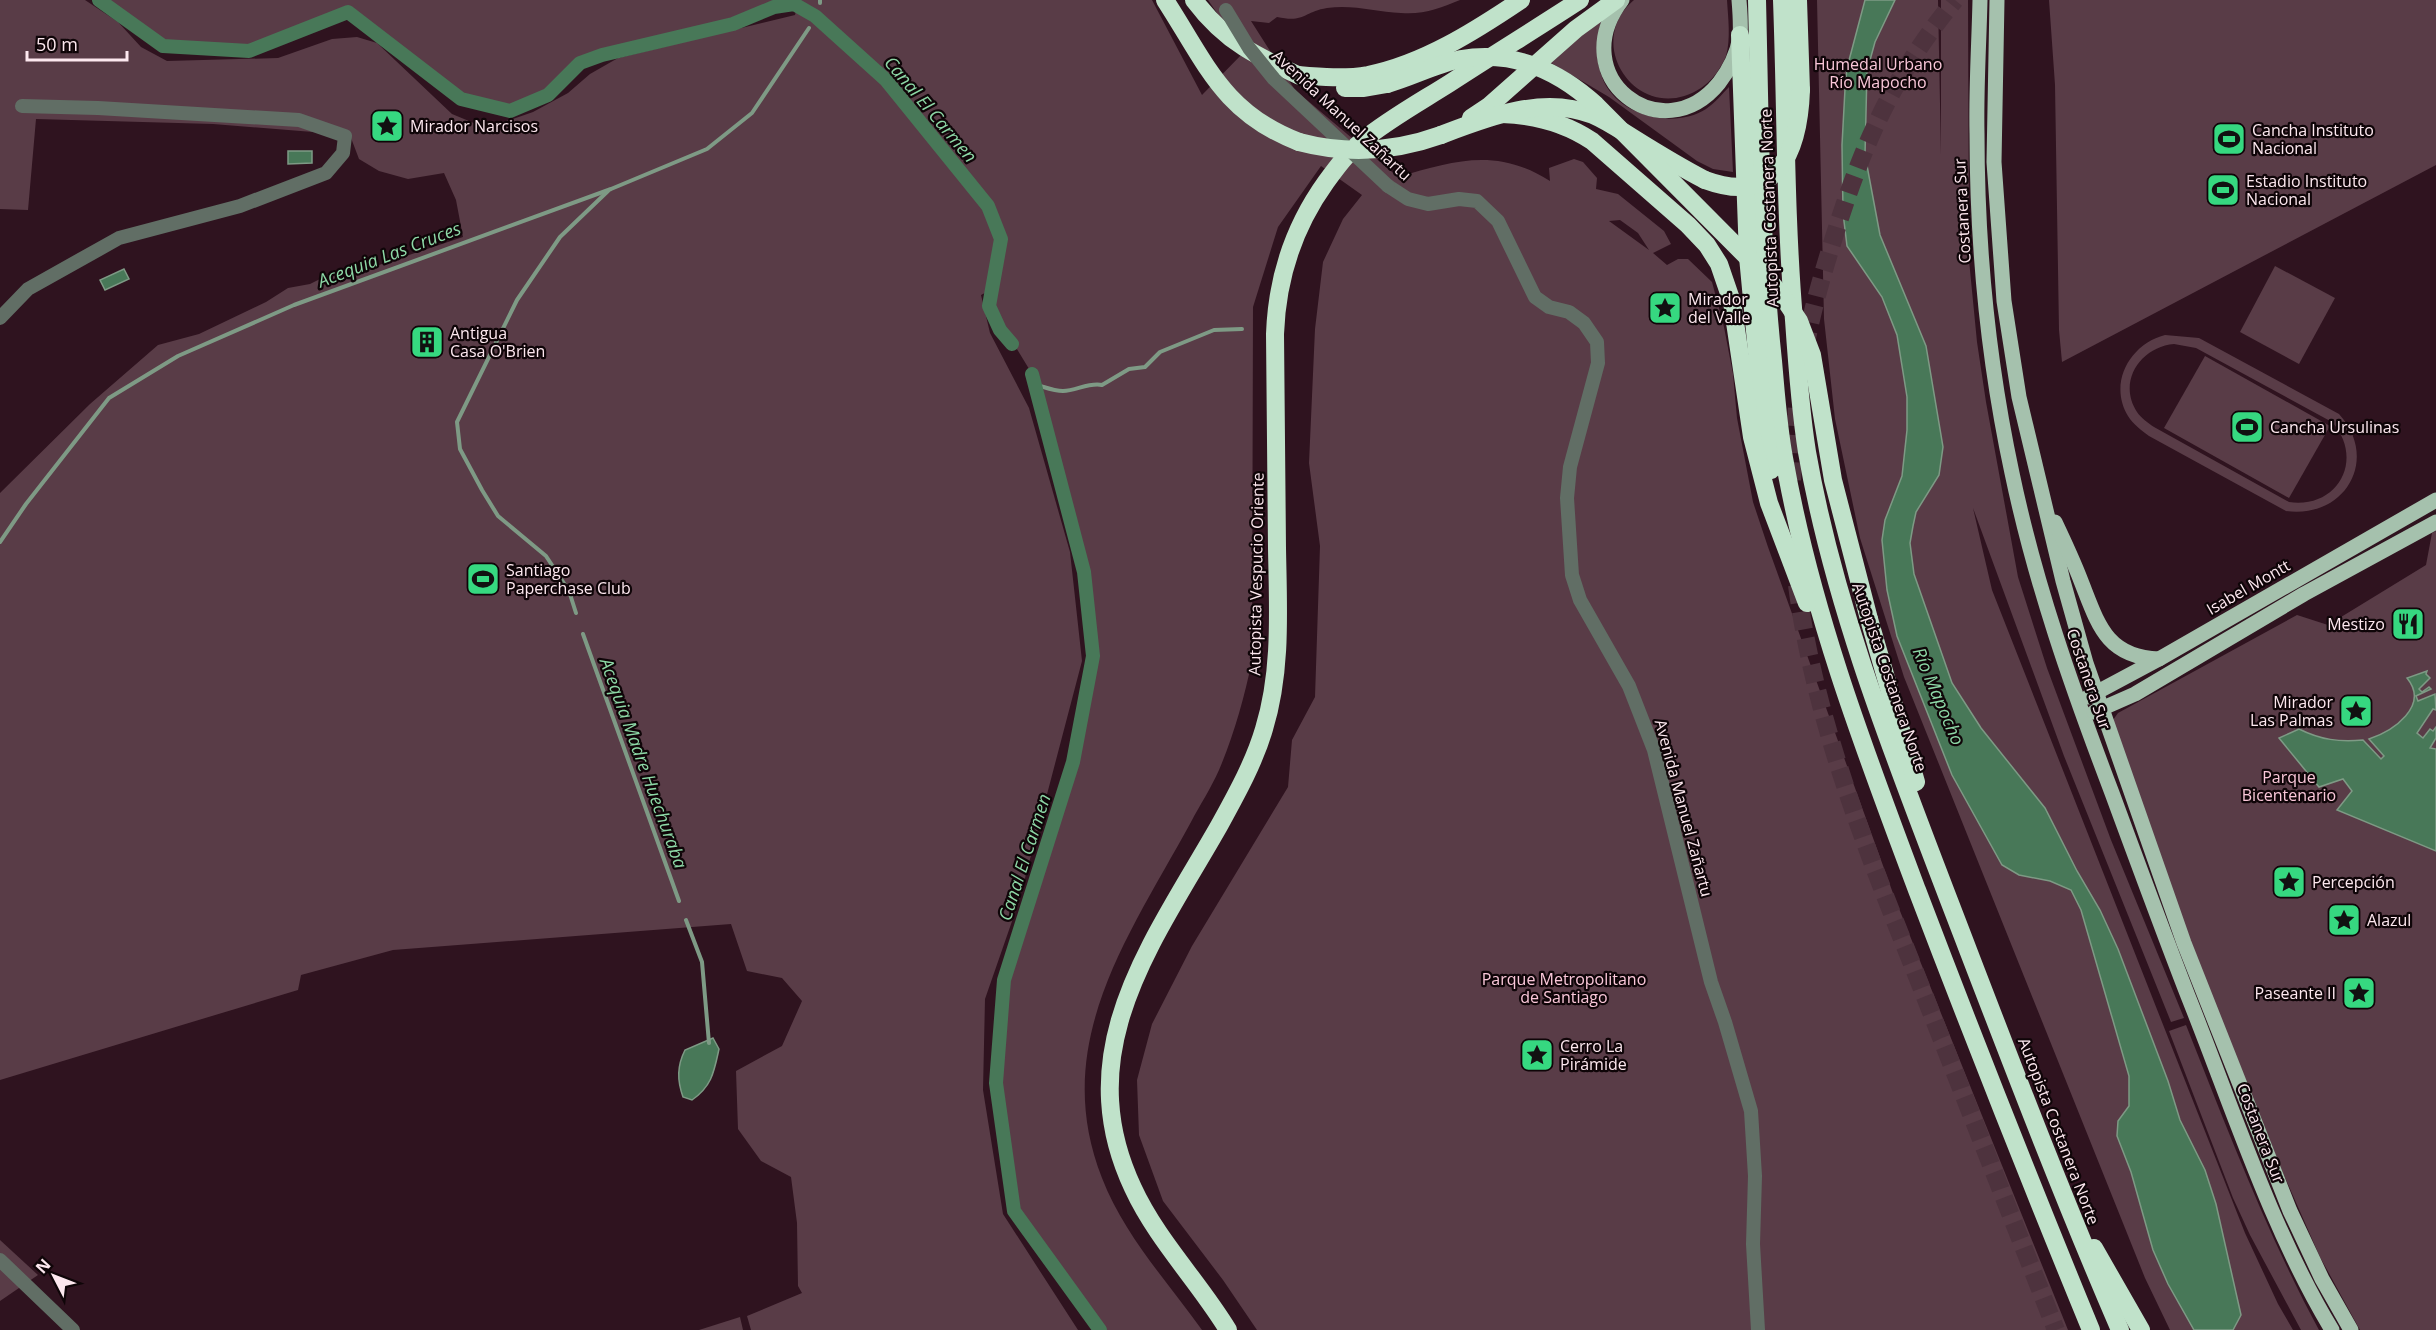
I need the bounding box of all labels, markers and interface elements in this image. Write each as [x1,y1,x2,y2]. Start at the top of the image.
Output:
scale bar [27,24,128,62]
text: 50 m [36,32,78,56]
street label: Avenida Manuel Zañartu [1268,45,1416,185]
water label: Canal El Carmen [879,51,983,167]
park label: Humedal Urbano Río Mapocho [1814,53,1942,93]
place icon: Mirador Narcisos [369,108,405,144]
street label: Autopista Costanera Norte [1755,108,1783,308]
place label: Mirador Narcisos [410,115,538,137]
place label: Cancha Instituto Nacional [2252,119,2374,159]
sports icon: Cancha Instituto Nacional [2211,121,2247,157]
street label: Costanera Sur [1948,157,1976,264]
place label: Estadio Instituto Nacional [2246,170,2367,210]
sports icon: Estadio Instituto Nacional [2205,172,2241,208]
water label: Acequia Las Cruces [312,216,464,293]
place label: Mirador del Valle [1688,288,1750,328]
place icon: Mirador del Valle [1647,290,1683,326]
place label: Antigua Casa O'Brien [450,322,545,362]
building icon: Antigua Casa O'Brien [409,324,445,360]
sports icon: Cancha Ursulinas [2229,409,2265,445]
place label: Cancha Ursulinas [2270,416,2399,438]
street label: Autopista Vespucio Oriente [1243,472,1269,676]
street label: Isabel Montt [2202,554,2294,620]
place label: Santiago Paperchase Club [506,559,631,599]
sports icon: Santiago Paperchase Club [465,561,501,597]
street label: Autopista Costanera Norte [1847,579,1933,775]
restaurant icon: Mestizo [2390,606,2426,642]
place label: Mestizo [2327,613,2385,635]
street label: Costanera Sur [2061,626,2117,733]
water label: Río Mapocho [1908,643,1970,749]
water label: Acequia Madre Huechuraba [594,653,693,871]
place label: Mirador Las Palmas [2250,691,2333,731]
place icon: Mirador Las Palmas [2338,693,2374,729]
street label: Avenida Manuel Zañartu [1650,717,1718,899]
park label: Parque Bicentenario [2242,766,2336,806]
water label: Canal El Carmen [992,791,1056,923]
place icon: Percepción [2271,864,2307,900]
place label: Percepción [2312,871,2395,893]
place icon: Alazul [2326,902,2362,938]
place label: Alazul [2367,909,2411,931]
park label: Parque Metropolitano de Santiago [1482,968,1646,1008]
place icon: Paseante II [2341,975,2377,1011]
place label: Paseante II [2254,982,2336,1004]
street label: Autopista Costanera Norte [2013,1034,2105,1228]
place label: Cerro La Pirámide [1560,1035,1627,1075]
place icon: Cerro La Pirámide [1519,1037,1555,1073]
street label: Costanera Sur [2232,1080,2290,1187]
north arrow [24,1246,84,1306]
text: N [30,1254,55,1278]

